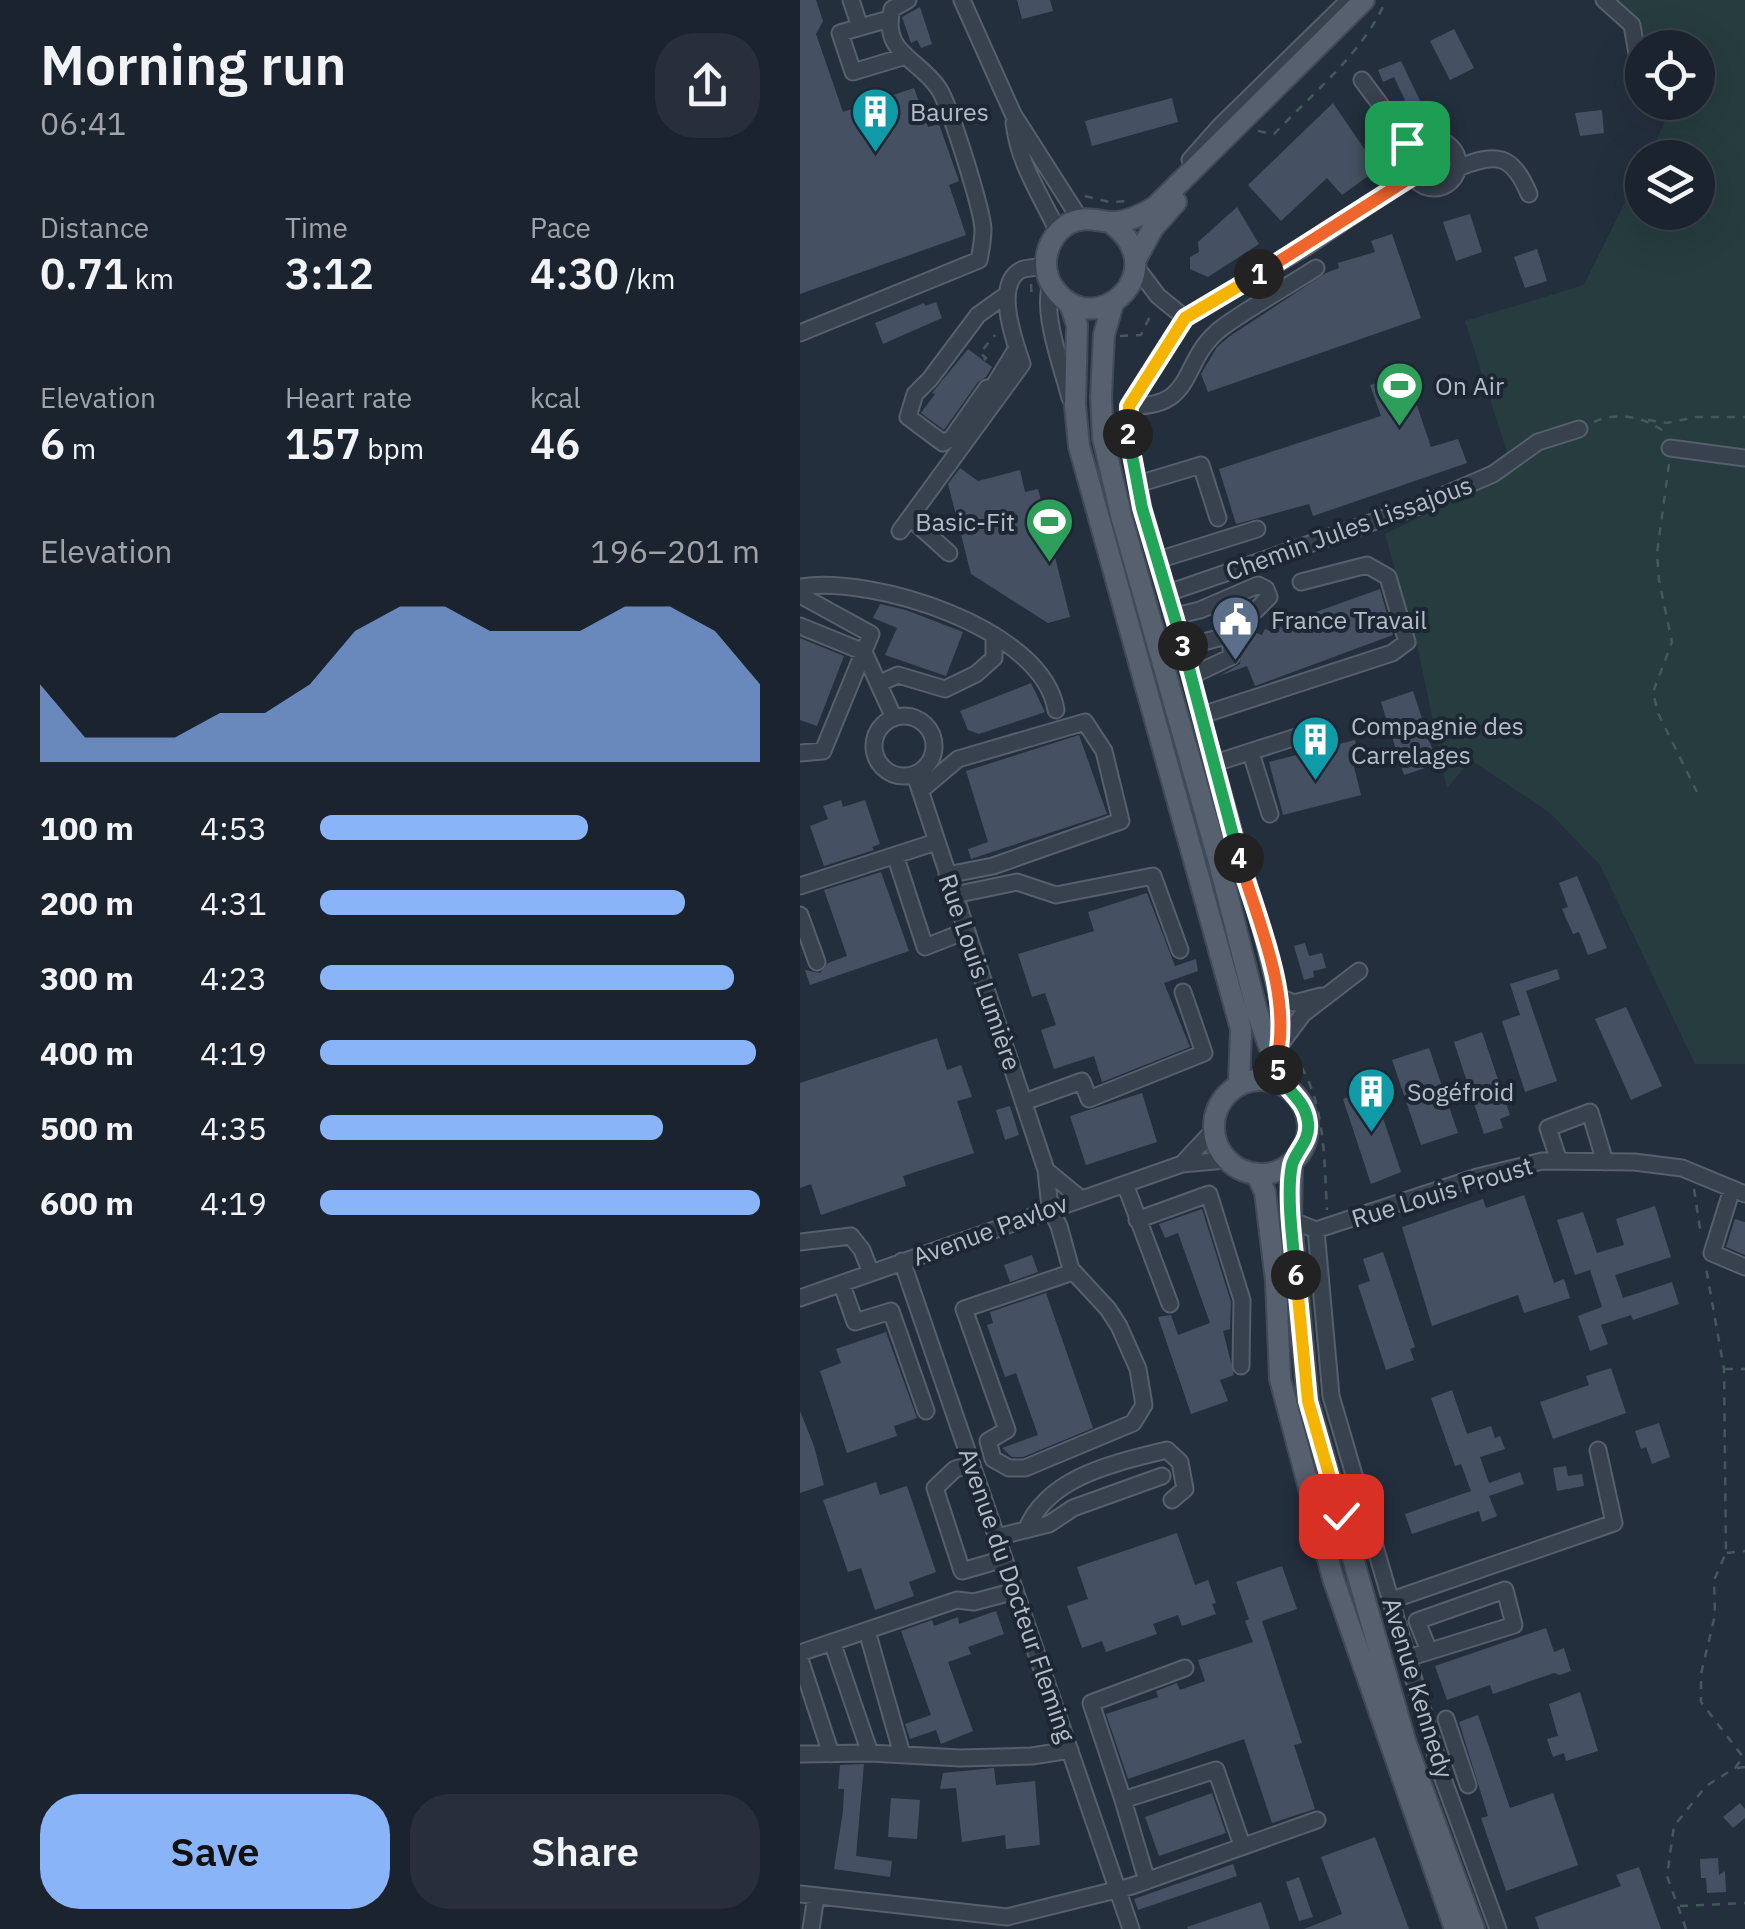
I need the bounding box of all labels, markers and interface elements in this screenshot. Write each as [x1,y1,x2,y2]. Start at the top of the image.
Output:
text: Morning run [40,29,347,100]
map controls [1625,30,1715,230]
button: locate [1625,30,1715,120]
button: share [655,33,760,138]
building icon: Baures [849,86,901,154]
place label: Baures [910,95,989,128]
pin [1365,101,1450,186]
text: 06:41 [40,102,126,144]
icon: arrive [1380,116,1435,171]
button: layers [1625,140,1715,230]
text: Distance [40,209,149,246]
text: Time [285,209,348,246]
text: Pace [530,209,591,246]
text: 0.71 [40,246,128,301]
text: 3:12 [285,246,374,301]
text: 4:30 [530,246,619,301]
pin: 1 [1234,249,1284,299]
text: 1 [1251,255,1267,292]
text: km [128,260,174,297]
text: /km [619,260,676,297]
sports icon: On Air [1374,360,1426,428]
place label: On Air [1435,369,1504,402]
text: Elevation [40,379,156,416]
text: Heart rate [285,379,412,416]
text: kcal [530,379,581,416]
pin: 2 [1103,409,1153,459]
text: 2 [1120,415,1136,452]
text: 6 [40,416,65,471]
text: 157 [285,416,361,471]
text: 46 [530,416,580,471]
text: m [65,430,96,467]
text: bpm [361,430,424,467]
street label: Chemin Jules Lissajous [1221,468,1477,588]
sports icon: Basic-Fit [1024,496,1076,564]
place label: Basic-Fit [915,505,1015,538]
text: Elevation [40,530,173,572]
text: 196–201 m [590,530,760,572]
public building icon: France Travail [1210,594,1262,662]
place label: France Travail [1271,603,1427,636]
pin: 3 [1158,621,1208,671]
text: 3 [1175,627,1191,664]
place label: Compagnie des Carrelages [1351,709,1524,771]
building icon: Compagnie des Carrelages [1290,714,1342,782]
text: 100 m [40,807,134,849]
text: 4:53 [200,807,267,849]
pin: 4 [1214,833,1264,883]
text: 4 [1231,839,1247,876]
street label: Rue Louis Lumière [931,869,1030,1074]
text: 200 m [40,882,134,924]
text: 4:31 [200,882,267,924]
text: 300 m [40,957,134,999]
text: 4:23 [200,957,267,999]
text: 400 m [40,1032,134,1074]
text: 4:19 [200,1032,267,1074]
pin: 5 [1253,1045,1303,1095]
text: 5 [1270,1051,1286,1088]
building icon: Sogéfroid [1346,1066,1398,1134]
place label: Sogéfroid [1407,1075,1514,1108]
text: 500 m [40,1107,134,1149]
text: 4:35 [200,1107,267,1149]
street label: Rue Louis Proust [1347,1148,1536,1235]
text: 600 m [40,1182,134,1224]
text: 4:19 [200,1182,267,1224]
street label: Avenue Pavlov [908,1186,1072,1273]
pin: 6 [1271,1250,1321,1300]
text: 6 [1288,1256,1304,1293]
street label: Avenue du Docteur Fleming [952,1443,1083,1746]
pin [1299,1474,1384,1559]
icon: check [1314,1489,1369,1544]
street label: Avenue Kennedy [1375,1593,1462,1783]
button: Save [40,1794,390,1909]
button: Share [410,1794,760,1909]

